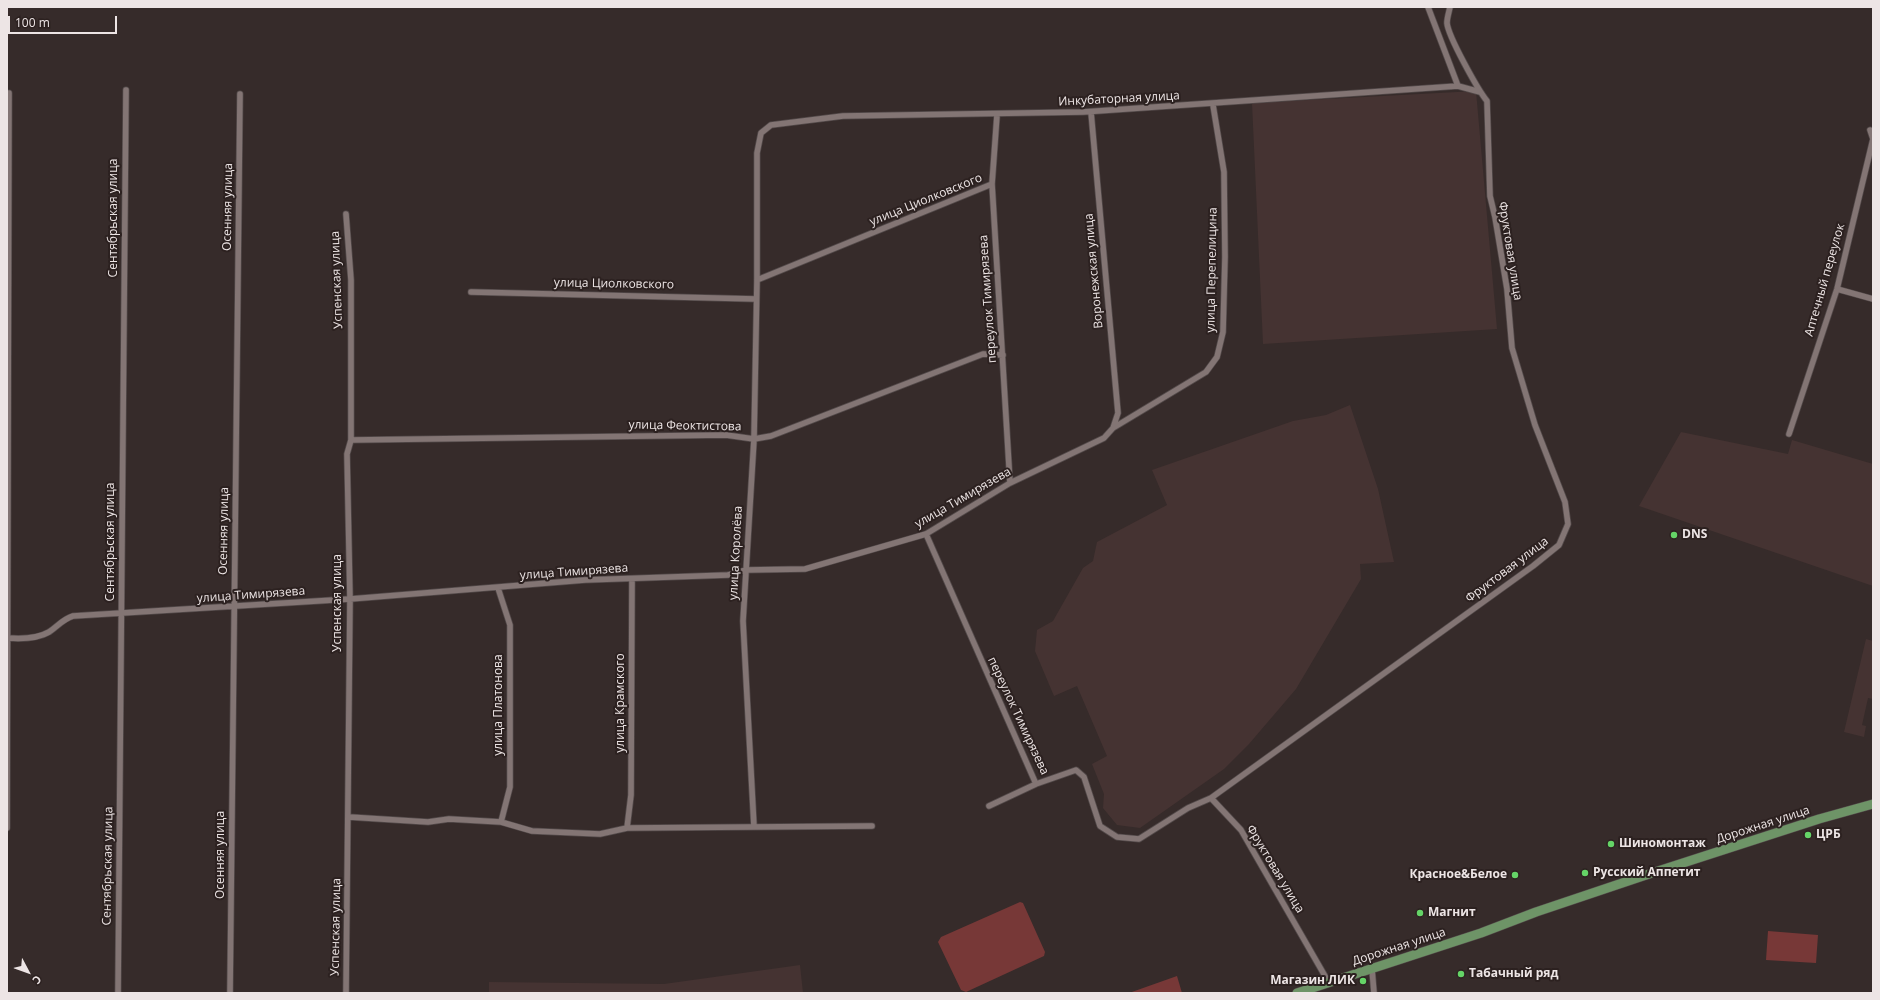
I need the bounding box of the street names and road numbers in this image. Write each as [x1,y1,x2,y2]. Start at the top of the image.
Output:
street label: Инкубаторная улица [1058,89,1180,109]
street label: Сентябрьская улица [107,159,121,277]
street label: Осенняя улица [220,163,236,251]
street label: улица Циолковского [868,171,984,229]
street label: Фруктовая улица [1495,200,1525,302]
street label: улица Перепелицина [1204,207,1220,333]
street label: Воронежская улица [1082,213,1106,329]
street label: Аптечный переулок [1802,222,1848,338]
street label: Успенская улица [328,231,346,329]
street label: переулок Тимирязева [976,234,1000,364]
street label: улица Циолковского [554,276,674,292]
street label: улица Феоктистова [628,418,742,434]
street label: улица Тимирязева [912,465,1014,531]
street label: Сентябрьская улица [104,483,118,601]
street label: Осенняя улица [216,487,232,575]
street label: улица Королёва [726,506,746,600]
street label: Фруктовая улица [1463,534,1551,606]
street label: Успенская улица [331,554,345,652]
street label: улица Тимирязева [519,561,629,583]
street label: улица Тимирязева [196,584,306,606]
street label: улица Крамского [614,653,628,753]
street label: улица Платонова [492,654,506,756]
street label: переулок Тимирязева [984,655,1052,777]
street label: Дорожная улица [1714,803,1812,847]
street label: Сентябрьская улица [100,806,116,926]
street label: Осенняя улица [214,811,228,899]
street label: Фруктовая улица [1243,822,1307,916]
street label: Успенская улица [328,878,344,976]
street label: Дорожная улица [1350,925,1448,969]

